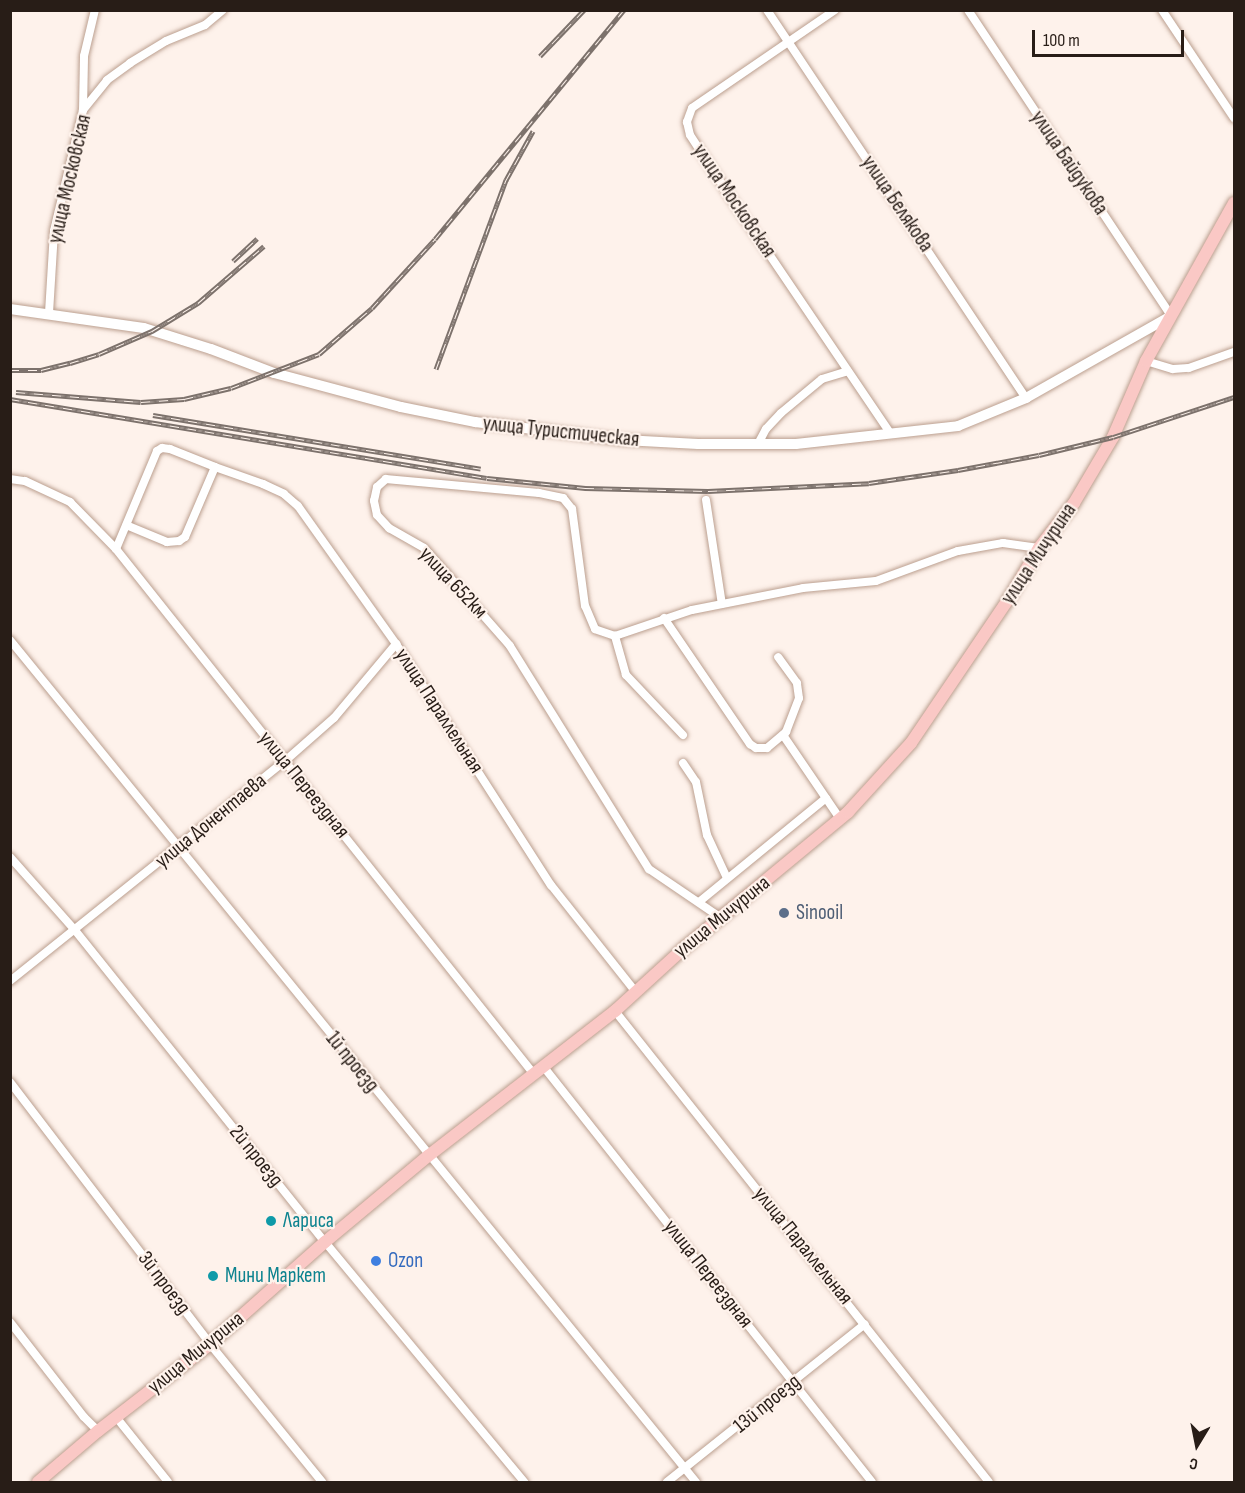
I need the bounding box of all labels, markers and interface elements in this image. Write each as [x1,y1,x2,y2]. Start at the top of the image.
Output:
scale bar [1035,18,1186,56]
text: 100 m [1043,30,1080,51]
street label: улица Байдукова [1025,106,1113,220]
street label: улица Московская [43,112,97,246]
street label: улица Московская [687,139,781,263]
street label: улица Белякова [856,151,938,257]
street label: улица Туристическая [482,411,640,453]
street label: улица Мичурина [996,499,1082,609]
street label: улица 652км [414,542,492,624]
street label: улица Параллельная [389,644,489,778]
street label: улица Переездная [253,726,355,844]
street label: улица Донентаева [150,768,272,874]
street label: улица Мичурина [669,871,775,963]
place label: Sinooil [796,900,843,926]
marker: Sinooil [777,906,791,920]
street label: 1й проезд [320,1027,384,1097]
street label: 2й проезд [224,1120,288,1192]
street label: улица Параллельная [748,1182,858,1310]
place label: Лариса [283,1208,334,1234]
marker: Лариса [264,1214,278,1228]
street label: улица Переездная [658,1215,758,1333]
street label: 3й проезд [132,1247,196,1319]
place label: Ozon [388,1248,423,1274]
marker: Ozon [369,1254,383,1268]
place label: Мини Маркет [225,1263,326,1289]
marker: Мини Маркет [206,1269,220,1283]
street label: улица Мичурина [143,1307,249,1399]
street label: 13й проезд [728,1369,806,1439]
north arrow [1167,1415,1227,1475]
text: С [1188,1453,1199,1473]

